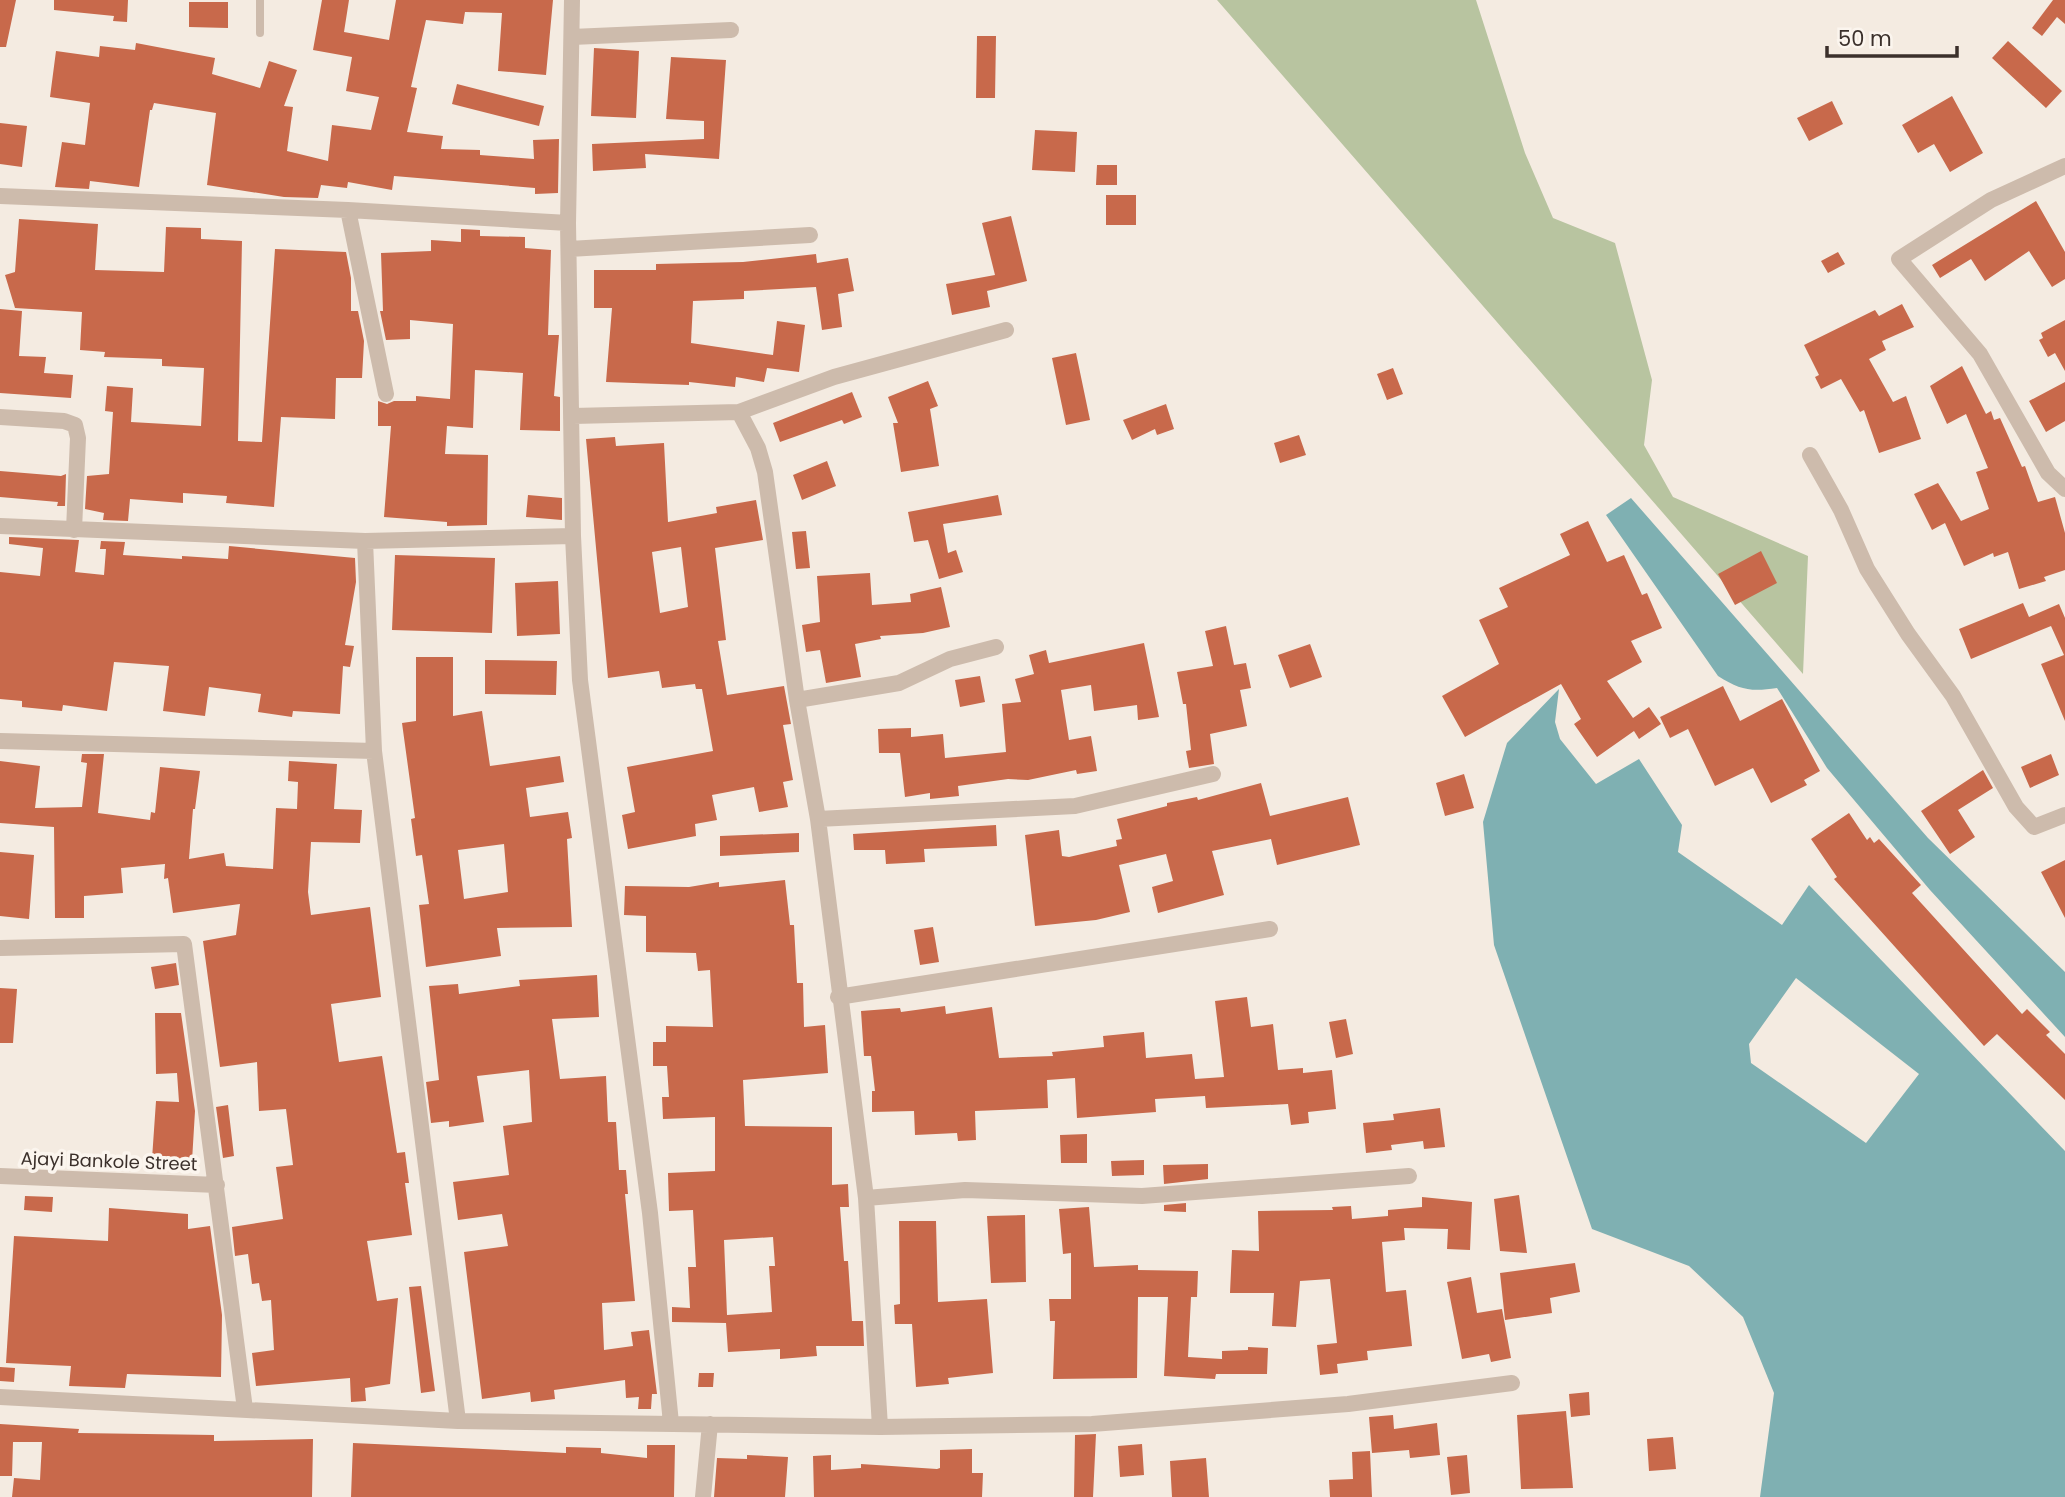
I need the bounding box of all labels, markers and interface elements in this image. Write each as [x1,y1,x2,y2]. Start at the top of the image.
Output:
scale bar [1827,14,1956,58]
text: 50 m [1838,24,1892,53]
street label: Ajayi Bankole Street [20,1145,198,1177]

